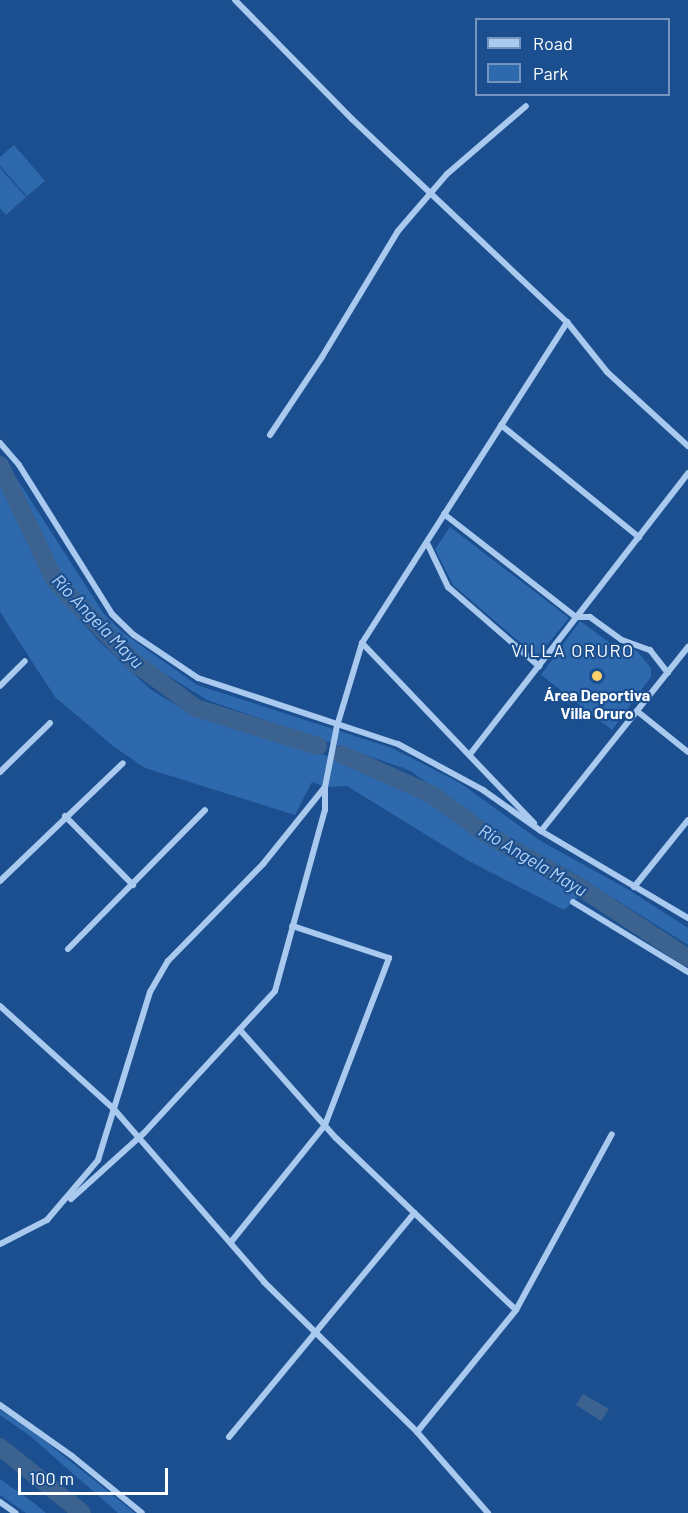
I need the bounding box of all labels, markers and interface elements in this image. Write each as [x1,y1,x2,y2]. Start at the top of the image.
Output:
legend [475,18,670,96]
text: Road [533,32,573,54]
text: Park [533,62,568,84]
water label: Río Angela Mayu [48,569,148,673]
district label: VILLA ORURO [511,639,635,661]
marker: Área Deportiva Villa Oruro [590,669,604,683]
place label: Área Deportiva Villa Oruro [544,685,650,723]
water label: Río Angela Mayu [475,819,591,901]
scale bar [21,1456,171,1494]
text: 100 m [29,1467,74,1489]

